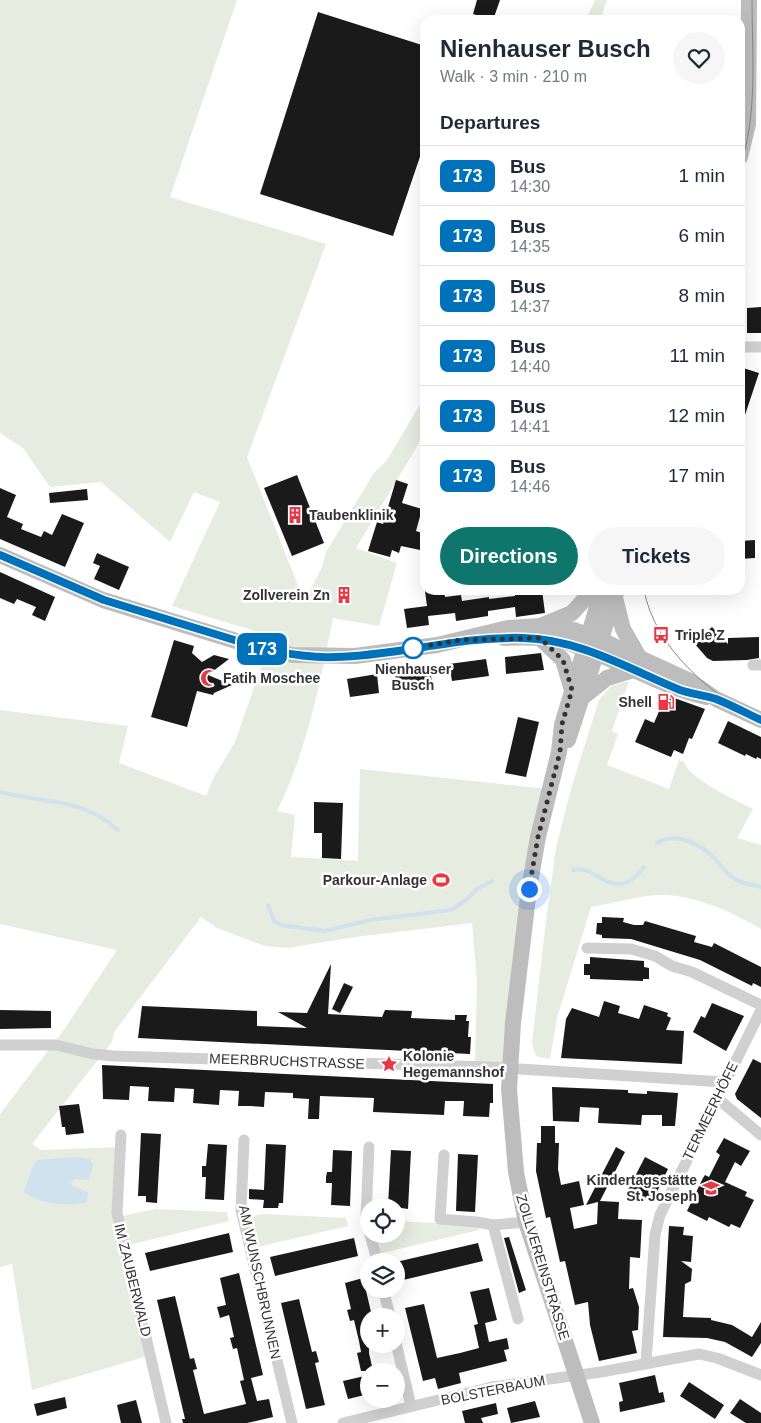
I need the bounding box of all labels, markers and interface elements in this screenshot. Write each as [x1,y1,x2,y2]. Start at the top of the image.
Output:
button: heart [673,32,725,84]
text: Nienhauser Busch [440,35,651,62]
text: Walk · 3 min · 210 m [440,68,587,85]
text: Departures [440,112,540,133]
text: Bus [510,156,546,177]
text: 1 min [679,165,725,186]
text: 173 [452,166,483,186]
text: 14:30 [510,178,550,195]
text: Bus [510,216,546,237]
text: 6 min [679,225,725,246]
text: 173 [452,226,483,246]
text: 14:35 [510,238,550,255]
text: Bus [510,276,546,297]
text: 8 min [679,285,725,306]
text: 173 [452,286,483,306]
text: 14:37 [510,298,550,315]
text: Bus [510,336,546,357]
text: 11 min [669,345,725,366]
text: 173 [452,346,483,366]
text: 14:40 [510,358,550,375]
text: Bus [510,396,546,417]
text: 12 min [668,405,725,426]
text: 173 [452,406,483,426]
text: 14:41 [510,418,550,435]
text: Bus [510,456,546,477]
text: 17 min [668,465,725,486]
text: 173 [452,466,483,486]
text: 14:46 [510,478,550,495]
building icon: Taubenklinik [285,505,305,525]
place label: Taubenklinik [309,507,394,523]
button: Directions [440,527,578,585]
button: Tickets [588,527,725,585]
building icon: Zollverein Zn [334,585,354,605]
place label: Zollverein Zn [243,587,330,603]
bus stop icon: Triple Z [651,625,671,645]
place label: Triple Z [675,627,725,643]
line badge: 173 [233,633,291,665]
marker: Nienhauser Busch [402,637,424,659]
text: 173 [247,639,277,659]
place label: Nienhauser Busch [375,661,452,693]
mosque icon: Fatih Moschee [199,668,219,688]
place label: Fatih Moschee [223,670,320,686]
fuel station icon: Shell [656,692,676,712]
place label: Shell [619,694,652,710]
sports icon: Parkour-Anlage [431,870,451,890]
place label: Parkour-Anlage [323,872,427,888]
your location [517,877,542,902]
place label: Kolonie Hegemannshof [403,1048,504,1080]
street label: MEERBRUCHSTRASSE [209,1050,365,1072]
place icon: Kolonie Hegemannshof [379,1054,399,1074]
street label: TERMEERHÖFE [678,1059,741,1163]
place label: Kindertagsstätte St. Joseph [587,1172,697,1204]
school or university icon: Kindertagsstätte St. Joseph [701,1178,721,1198]
street label: ZOLLVEREINSTRASSE [513,1192,573,1342]
map controls [360,1198,405,1408]
button: locate [360,1198,405,1243]
street label: AM WUNSCHBRUNNEN [236,1203,284,1361]
street label: IM ZAUBERWALD [111,1222,155,1338]
button: layers [360,1253,405,1298]
button: + [360,1308,405,1353]
button: − [360,1363,405,1408]
street label: BOLSTERBAUM [440,1372,546,1408]

